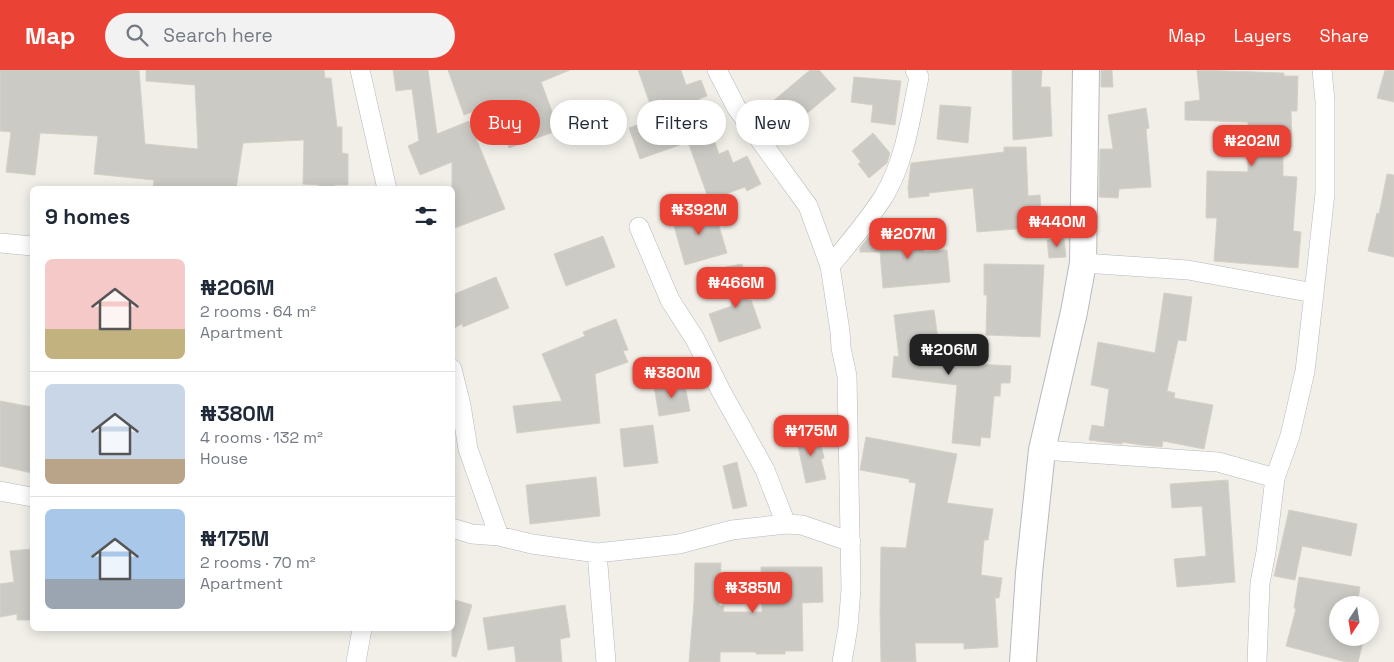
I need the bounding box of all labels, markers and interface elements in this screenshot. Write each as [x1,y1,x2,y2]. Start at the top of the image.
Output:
search box [105,13,455,58]
text: Map [25,20,75,51]
icon: search [123,21,151,49]
text: Search here [163,23,273,48]
text: Map [1168,24,1206,47]
text: Layers [1234,24,1291,47]
text: Share [1319,24,1369,47]
chip: Buy [470,100,540,145]
chip: Rent [550,100,627,145]
chip: Filters [637,100,726,145]
chip: New [736,100,809,145]
pin: ₦202M [1217,124,1287,167]
text: ₦202M [1224,130,1280,151]
pin: ₦392M [664,194,734,236]
text: ₦392M [671,199,727,220]
icon: filters [412,202,440,230]
text: 9 homes [45,203,130,230]
pin: ₦440M [1022,206,1092,248]
text: ₦440M [1028,211,1086,232]
pin: ₦207M [873,218,943,260]
text: ₦207M [880,223,936,244]
pin: ₦466M [701,266,771,309]
text: ₦466M [708,272,764,293]
text: ₦206M [200,274,275,301]
icon: home [85,279,145,339]
text: 2 rooms · 64 m² [200,301,316,322]
text: Apartment [200,322,283,343]
pin: ₦206M [914,334,984,376]
text: ₦206M [921,339,977,360]
pin: ₦380M [637,356,707,399]
text: ₦380M [644,362,700,383]
text: ₦380M [200,400,274,427]
icon: home [85,404,145,464]
pin: ₦175M [776,414,846,457]
text: ₦175M [785,420,837,441]
text: 4 rooms · 132 m² [200,427,323,448]
text: House [200,448,248,469]
text: ₦175M [200,525,269,552]
icon: home [85,529,145,589]
text: 2 rooms · 70 m² [200,552,316,573]
pin: ₦385M [718,572,788,614]
text: Apartment [200,573,283,594]
text: ₦385M [725,577,781,598]
north arrow [1329,596,1379,646]
map controls [1329,596,1379,646]

